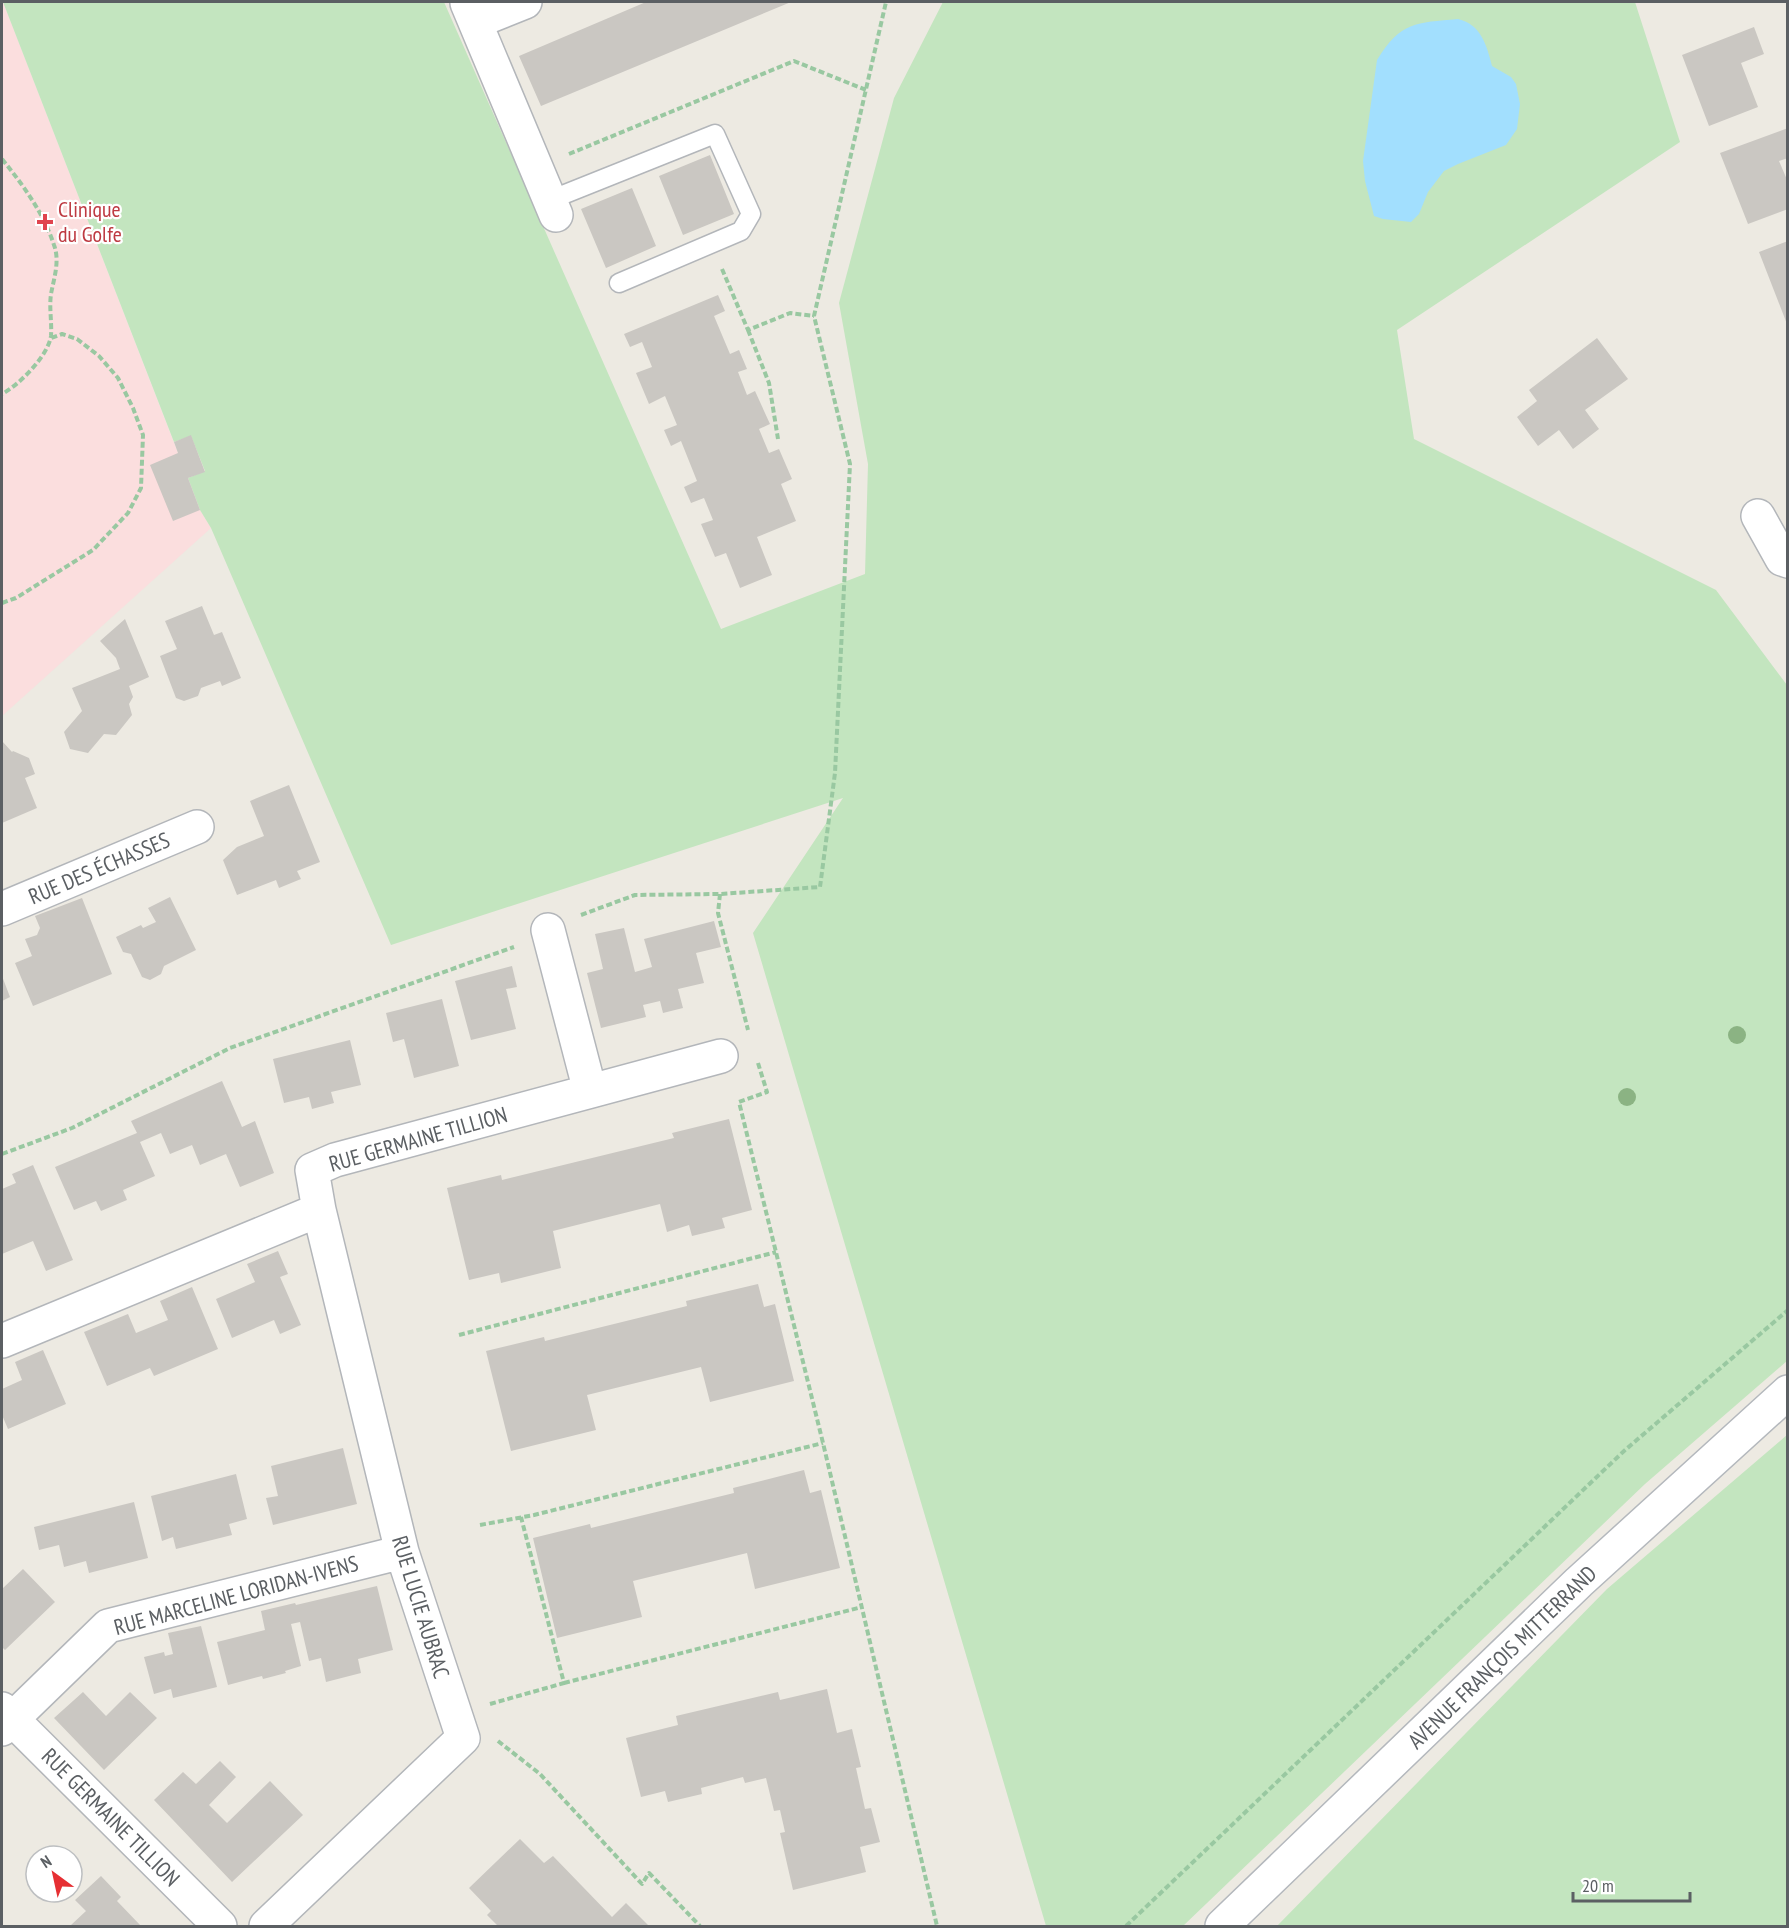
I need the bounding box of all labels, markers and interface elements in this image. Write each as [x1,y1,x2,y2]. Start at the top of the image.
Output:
place label: Clinique du Golfe [58,195,122,248]
marker: Clinique du Golfe [36,213,54,231]
street label: RUE DES ÉCHASSES [24,826,174,910]
street label: RUE GERMAINE TILLION [326,1100,510,1178]
street label: RUE LUCIE AUBRAC [386,1532,456,1682]
street label: RUE MARCELINE LORIDAN-IVENS [111,1549,361,1641]
street label: AVENUE FRANÇOIS MITTERRAND [1402,1559,1602,1755]
street label: RUE GERMAINE TILLION [36,1742,186,1892]
north arrow [24,1844,84,1904]
scale bar [1573,1865,1690,1903]
text: 20 m [1582,1874,1614,1897]

